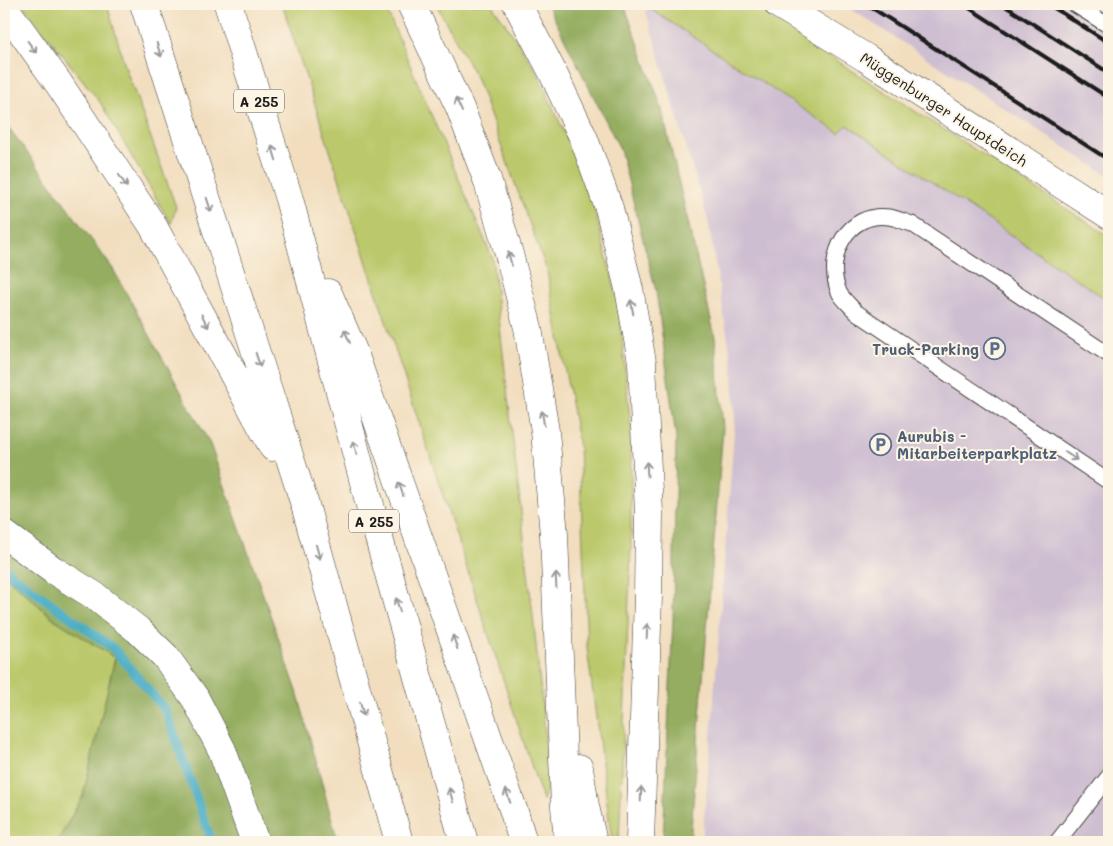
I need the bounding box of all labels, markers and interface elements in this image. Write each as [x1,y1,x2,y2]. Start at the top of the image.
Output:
one-way arrow [27,40,37,54]
one-way arrow [155,42,164,58]
street label: Müggenburger Hauptdeich [857,47,1031,171]
road number: A 255 [234,90,284,112]
one-way arrow [453,98,463,113]
one-way arrow [269,145,279,161]
one-way arrow [118,174,128,188]
one-way arrow [204,197,214,213]
one-way arrow [505,251,515,267]
one-way arrow [627,299,637,315]
one-way arrow [200,314,210,329]
one-way arrow [341,329,351,344]
parking icon: Truck-Parking [983,337,1007,361]
place label: Truck-Parking [872,339,979,359]
one-way arrow [254,351,263,367]
one-way arrow [537,410,547,426]
place label: Aurubis - Mitarbeiterparkplatz [897,426,1058,463]
parking icon: Aurubis - Mitarbeiterparkplatz [869,433,893,457]
one-way arrow [350,441,359,457]
one-way arrow [1063,451,1077,461]
one-way arrow [642,461,652,477]
one-way arrow [396,482,405,497]
road number: A 255 [349,510,399,532]
one-way arrow [314,544,323,560]
one-way arrow [551,572,560,588]
one-way arrow [392,598,402,614]
one-way arrow [642,623,652,640]
one-way arrow [450,635,459,651]
one-way arrow [358,700,367,716]
one-way arrow [636,786,645,802]
one-way arrow [446,788,455,804]
one-way arrow [503,789,512,804]

